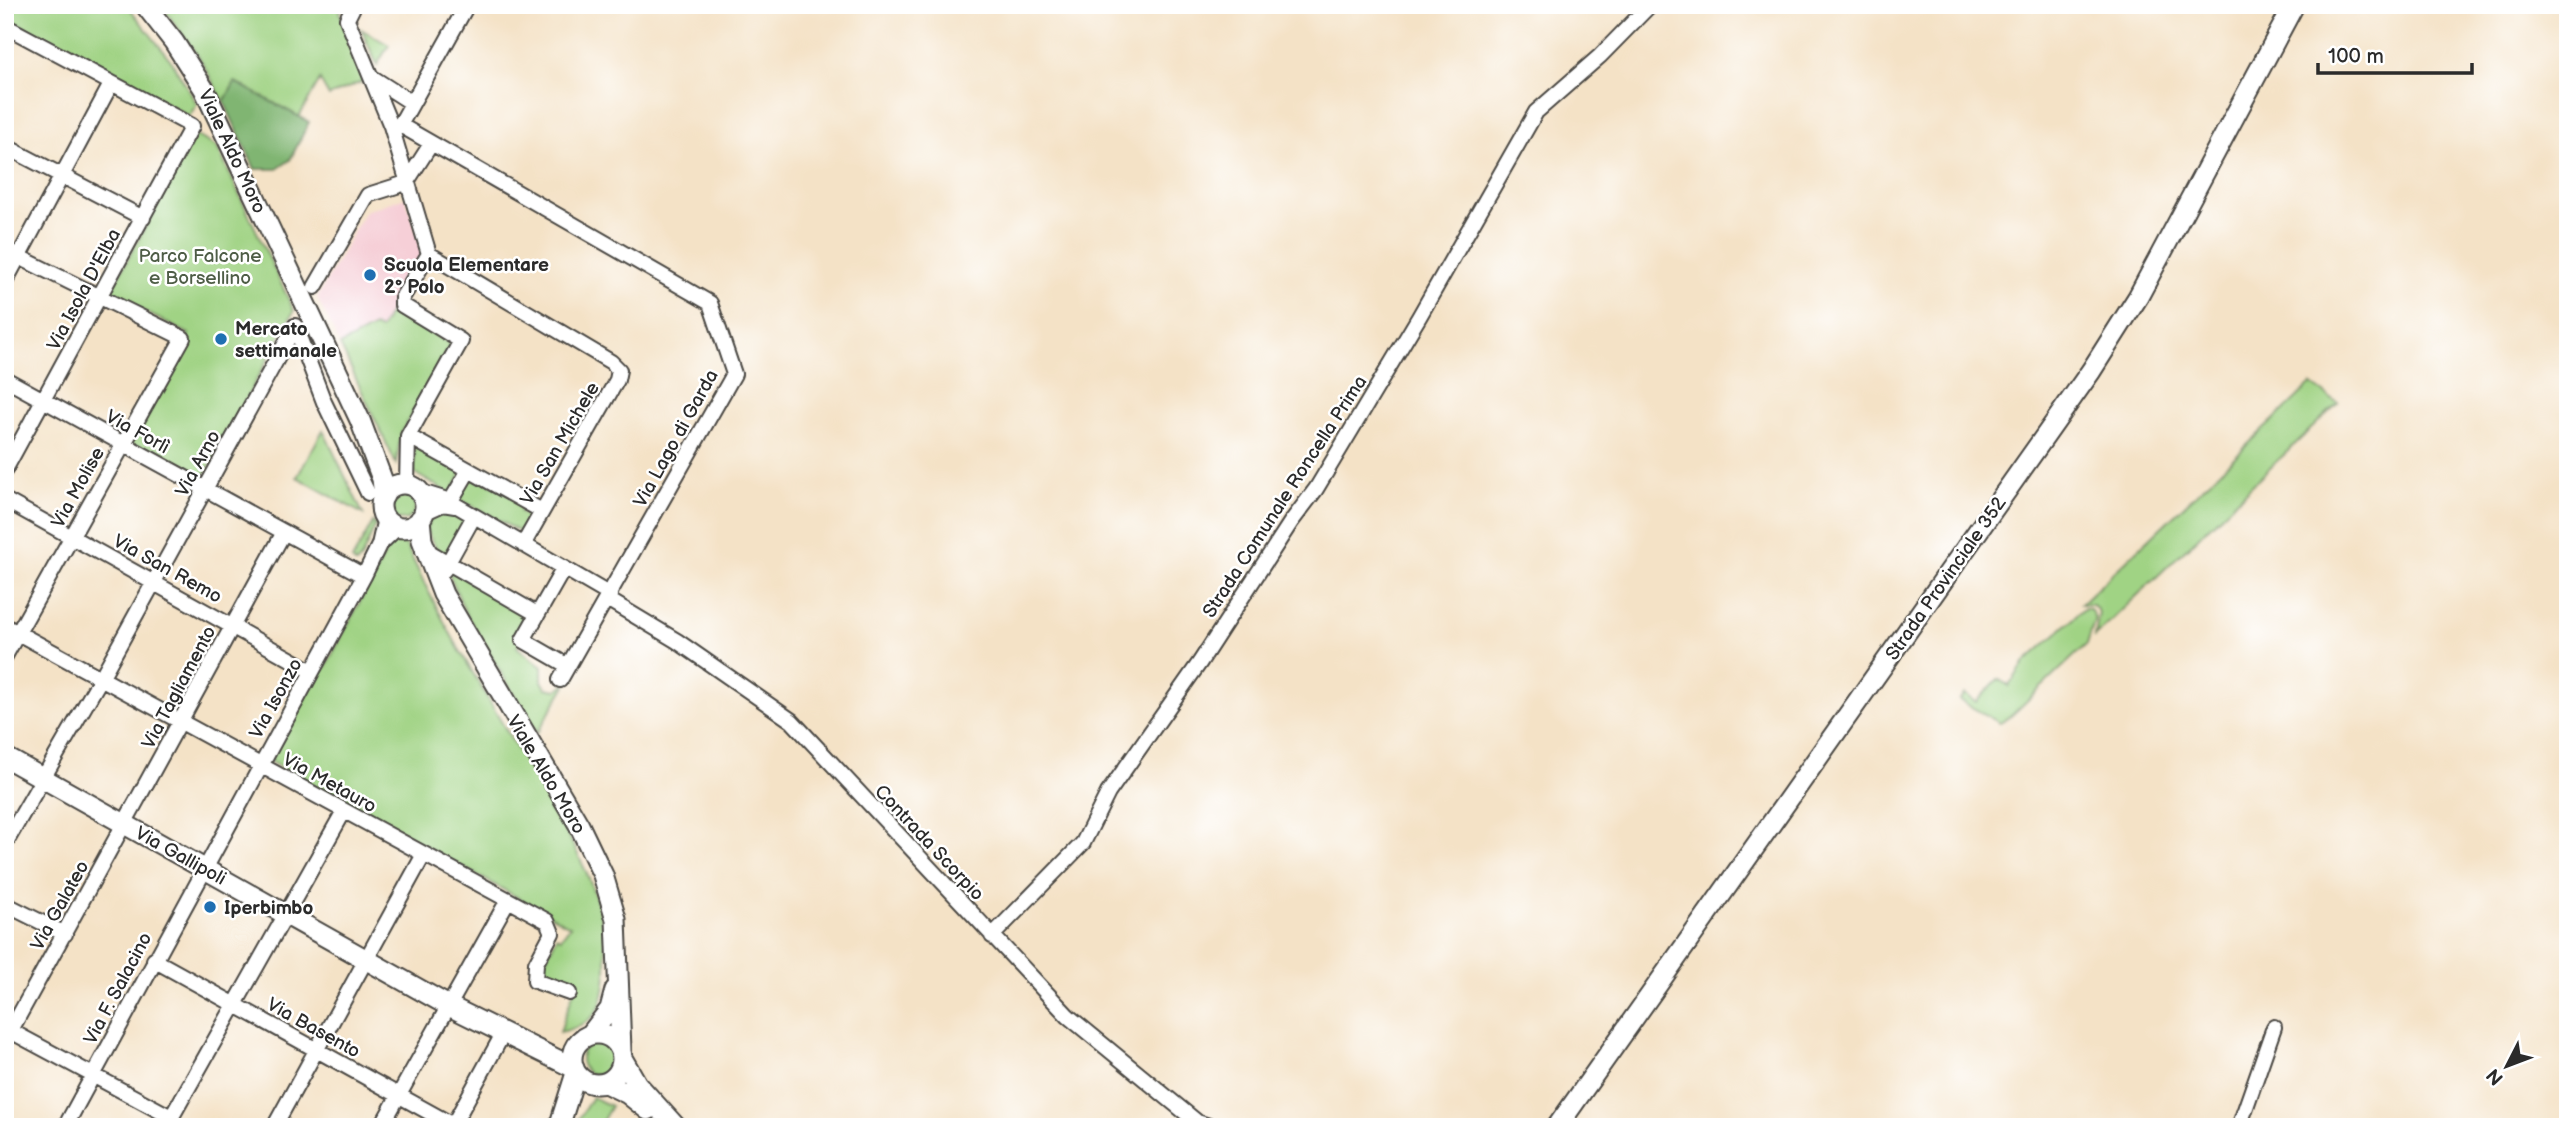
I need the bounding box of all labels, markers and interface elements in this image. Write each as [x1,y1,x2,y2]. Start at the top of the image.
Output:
scale bar [2318,32,2472,76]
text: 100 m [2328,44,2384,69]
street label: Viale Aldo Moro [193,86,270,217]
street label: Via Isola D'Elba [43,225,126,354]
park label: Parco Falcone e Borsellino [139,245,261,290]
place label: Scuola Elementare 2° Polo [384,254,549,299]
marker: Scuola Elementare 2° Polo [362,267,378,283]
place label: Mercato settimanale [235,318,337,363]
marker: Mercato settimanale [213,331,229,347]
street label: Via Lago di Garda [629,366,724,512]
street label: Strada Comunale Roncella Prima [1198,371,1372,622]
street label: Via San Michele [516,378,605,509]
street label: Via Forlì [101,405,173,459]
street label: Via Arno [171,427,226,501]
street label: Via Molise [47,443,110,532]
street label: Strada Provinciale 352 [1881,492,2012,665]
street label: Via San Remo [109,530,226,609]
street label: Via Tagliamento [137,622,221,753]
street label: Via Isonzo [245,654,308,743]
street label: Viale Aldo Moro [501,711,590,838]
street label: Via Metauro [278,748,380,818]
street label: Contrada Scorpio [869,780,988,906]
street label: Via Gallipoli [131,822,230,891]
street label: Via Galateo [26,857,94,955]
place label: Iperbimbo [224,897,313,920]
marker: Iperbimbo [202,899,218,915]
street label: Via F. Salacino [79,929,157,1049]
street label: Via Basento [263,993,364,1063]
north arrow [2472,1030,2542,1100]
text: N [2482,1063,2509,1089]

